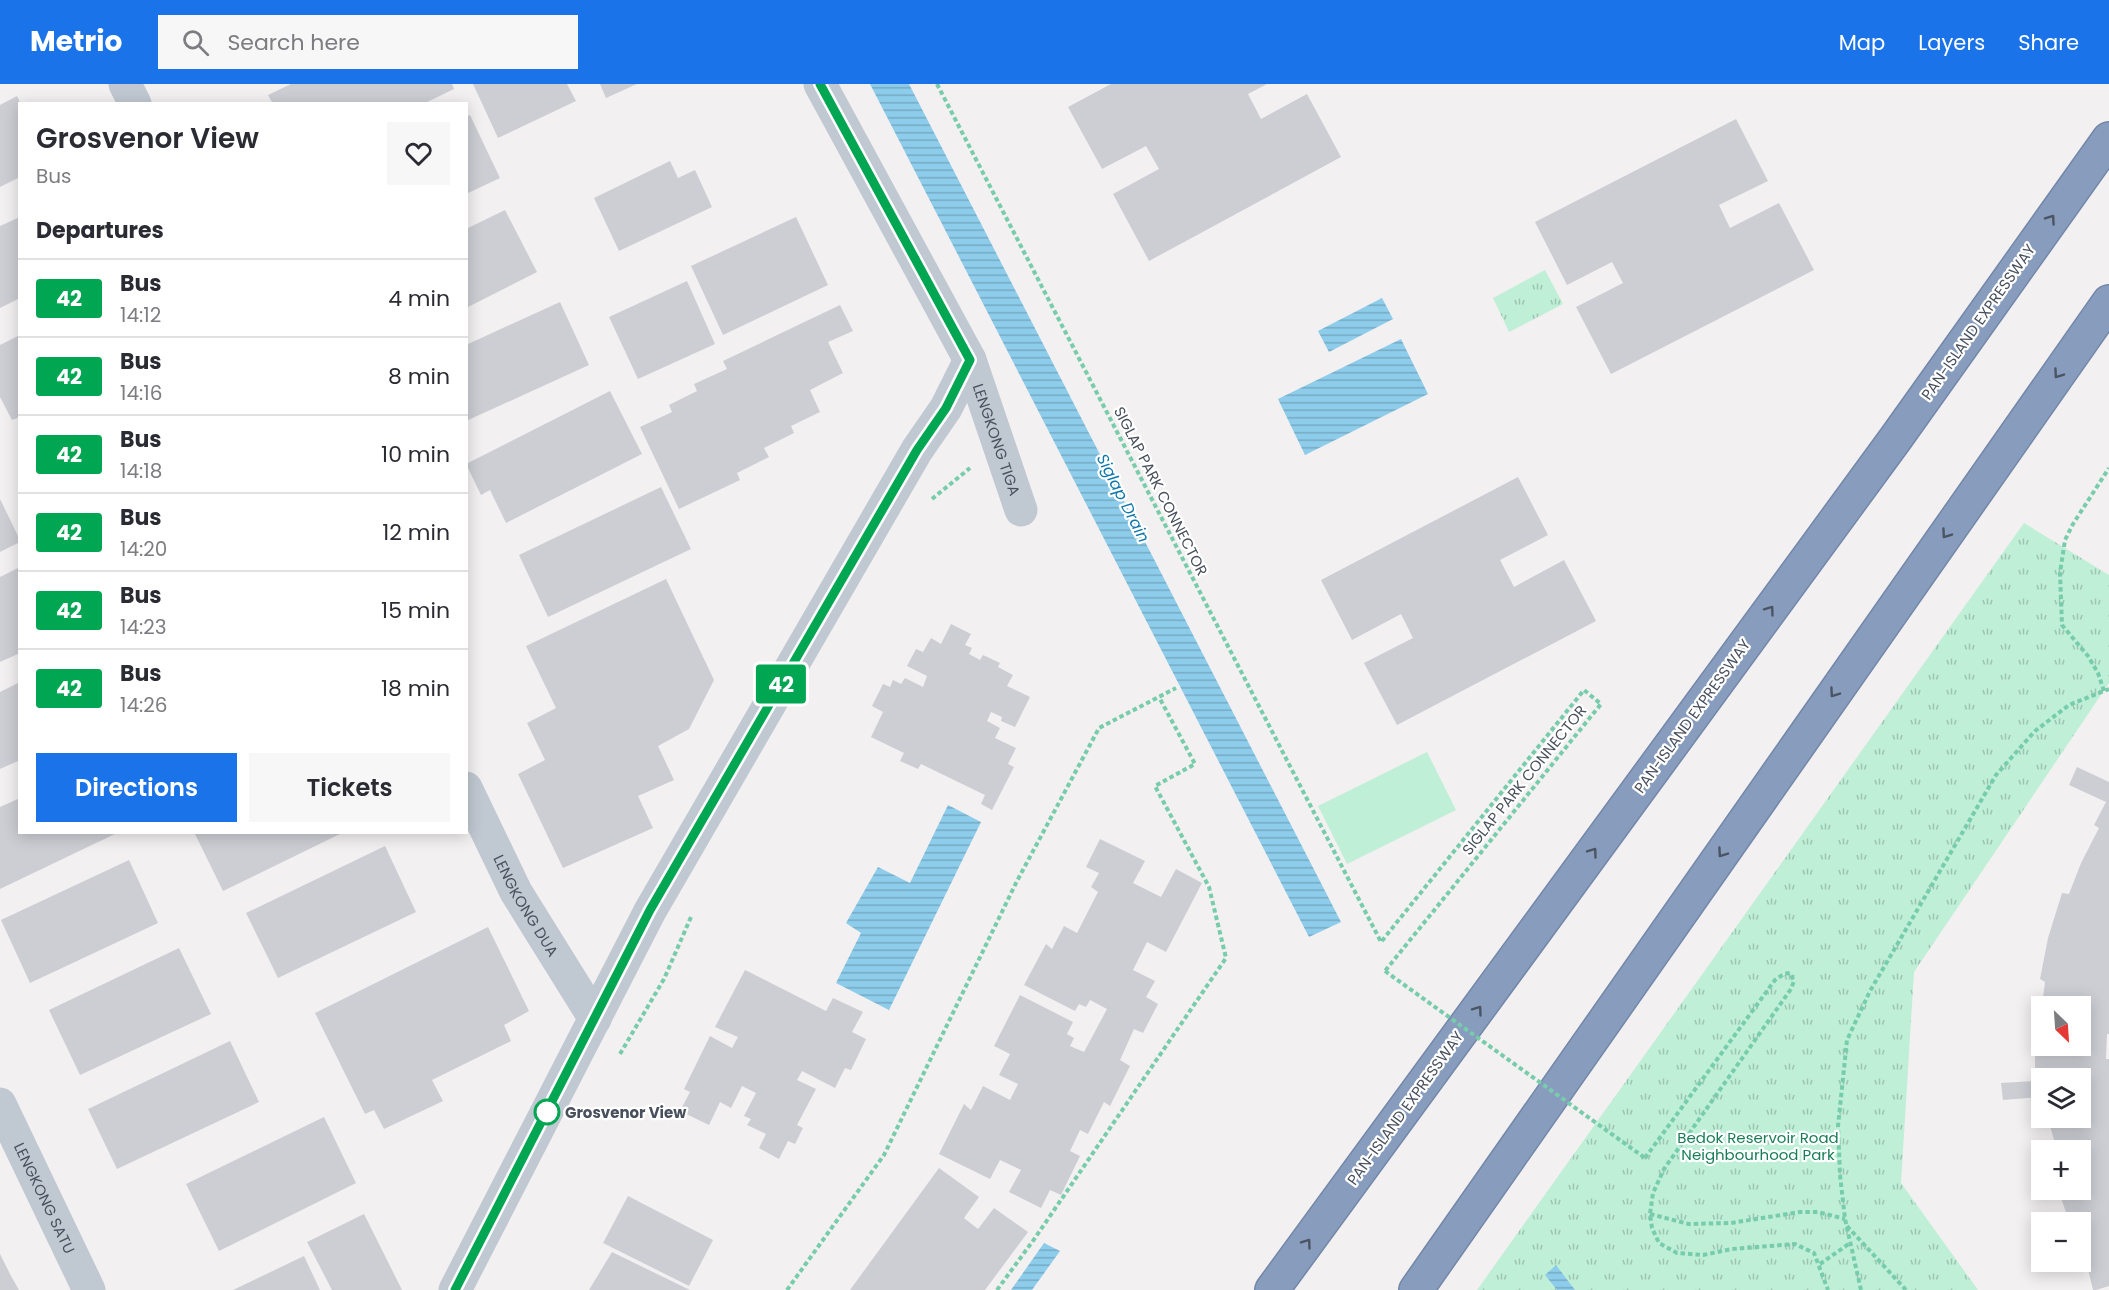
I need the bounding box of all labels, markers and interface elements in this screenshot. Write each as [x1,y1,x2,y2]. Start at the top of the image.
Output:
search box [158,15,578,69]
text: Metrio [30,22,122,61]
icon: search [179,26,212,59]
text: Search here [227,27,360,58]
text: Map [1839,28,1885,57]
text: Layers [1918,28,1985,57]
text: Share [2018,28,2079,57]
text: Grosvenor View [36,119,259,158]
button: heart [387,122,450,185]
text: Bus [36,162,72,190]
one-way arrow [2044,214,2055,225]
text: Departures [36,215,164,246]
street label: PAN-ISLAND EXPRESSWAY [1916,240,2040,404]
text: Bus [120,268,162,299]
text: 4 min [388,283,450,314]
text: 42 [56,284,82,313]
text: 14:12 [120,301,161,329]
text: Bus [120,346,162,377]
text: 8 min [388,361,450,392]
text: 42 [56,362,82,391]
one-way arrow [2054,367,2065,378]
text: 14:16 [120,379,162,407]
street label: LENGKONG TIGA [968,381,1026,498]
street label: SIGLAP PARK CONNECTOR [1109,403,1213,579]
text: Bus [120,424,162,455]
text: 10 min [381,439,450,470]
text: 42 [56,440,82,469]
water label: Siglap Drain [1091,450,1155,546]
text: 14:18 [120,457,162,485]
text: Bus [120,502,162,533]
text: 12 min [382,517,450,548]
text: 42 [56,518,82,547]
one-way arrow [1942,527,1953,538]
text: 14:20 [120,535,167,563]
text: Bus [120,580,162,611]
text: 15 min [381,595,450,626]
text: 42 [56,596,82,625]
one-way arrow [1763,606,1774,617]
text: 14:23 [120,613,167,641]
street label: PAN-ISLAND EXPRESSWAY [1629,635,1755,797]
text: Bus [120,658,162,689]
line badge: 42 [754,664,808,704]
text: 42 [768,670,794,699]
text: 18 min [381,673,450,704]
text: 42 [56,674,82,703]
one-way arrow [1830,687,1841,698]
text: 14:26 [120,691,167,719]
street label: SIGLAP PARK CONNECTOR [1457,701,1591,859]
button: Directions [36,753,237,822]
button: Tickets [249,753,450,822]
one-way arrow [1718,846,1729,857]
one-way arrow [1585,848,1596,859]
street label: LENGKONG DUA [489,851,564,960]
north arrow [2031,996,2091,1056]
map controls [2031,996,2091,1272]
one-way arrow [1470,1005,1481,1016]
street label: PAN-ISLAND EXPRESSWAY [1342,1027,1468,1189]
button: layers [2031,1068,2091,1128]
marker: Grosvenor View [534,1099,560,1125]
place label: Grosvenor View [565,1102,686,1123]
park label: Bedok Reservoir Road Neighbourhood Park [1677,1127,1839,1165]
street label: LENGKONG SATU [9,1139,80,1257]
button: + [2031,1140,2091,1200]
button: − [2031,1212,2091,1272]
one-way arrow [1299,1238,1310,1249]

